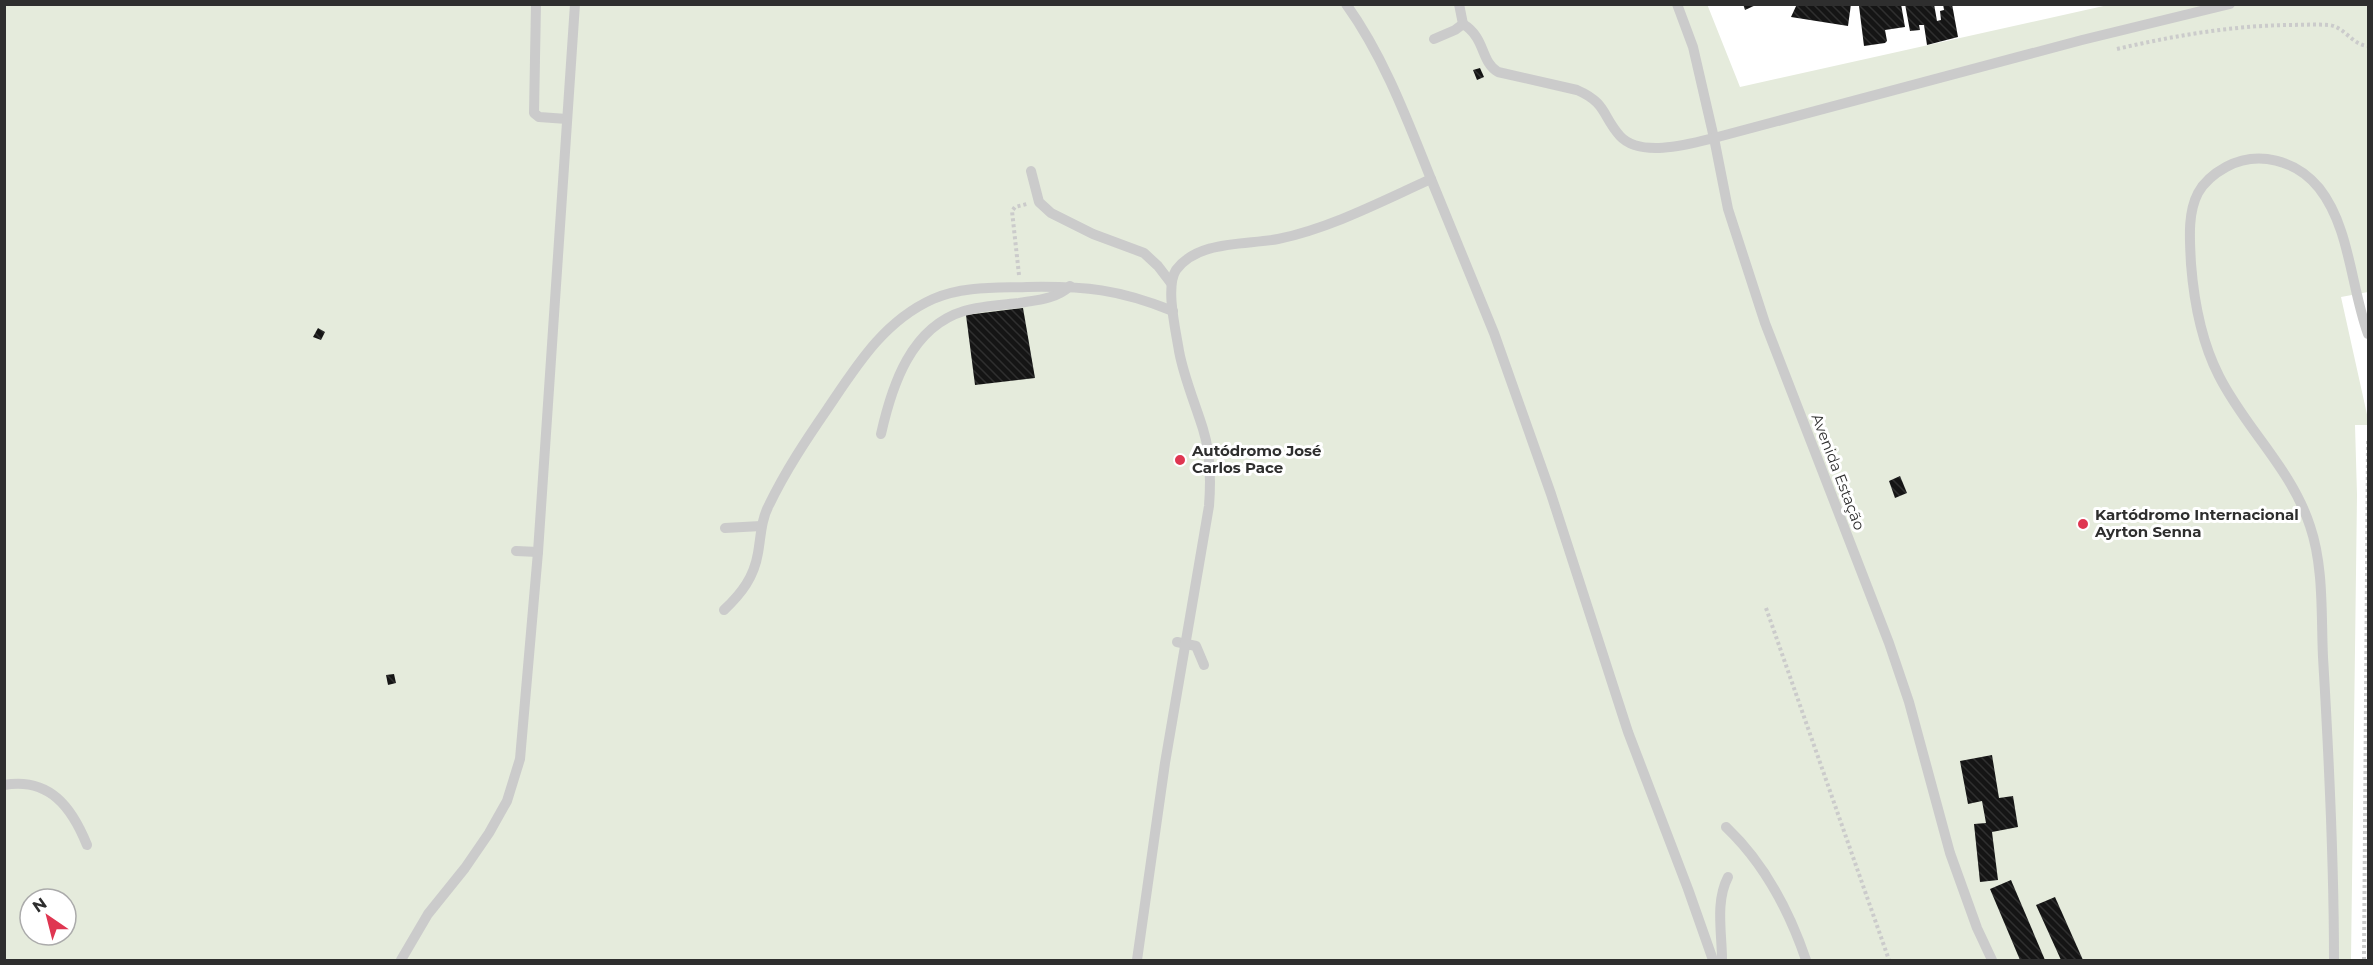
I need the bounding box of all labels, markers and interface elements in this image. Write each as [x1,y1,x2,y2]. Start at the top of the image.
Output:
street label: Avenida Estação [1808,411,1869,533]
place label: Autódromo José Carlos Pace [1191,441,1322,477]
marker: Autódromo José Carlos Pace [1173,453,1187,467]
place label: Kartódromo Internacional Ayrton Senna [2094,505,2299,541]
marker: Kartódromo Internacional Ayrton Senna [2076,517,2090,531]
north arrow [18,887,78,947]
text: N [29,894,50,917]

